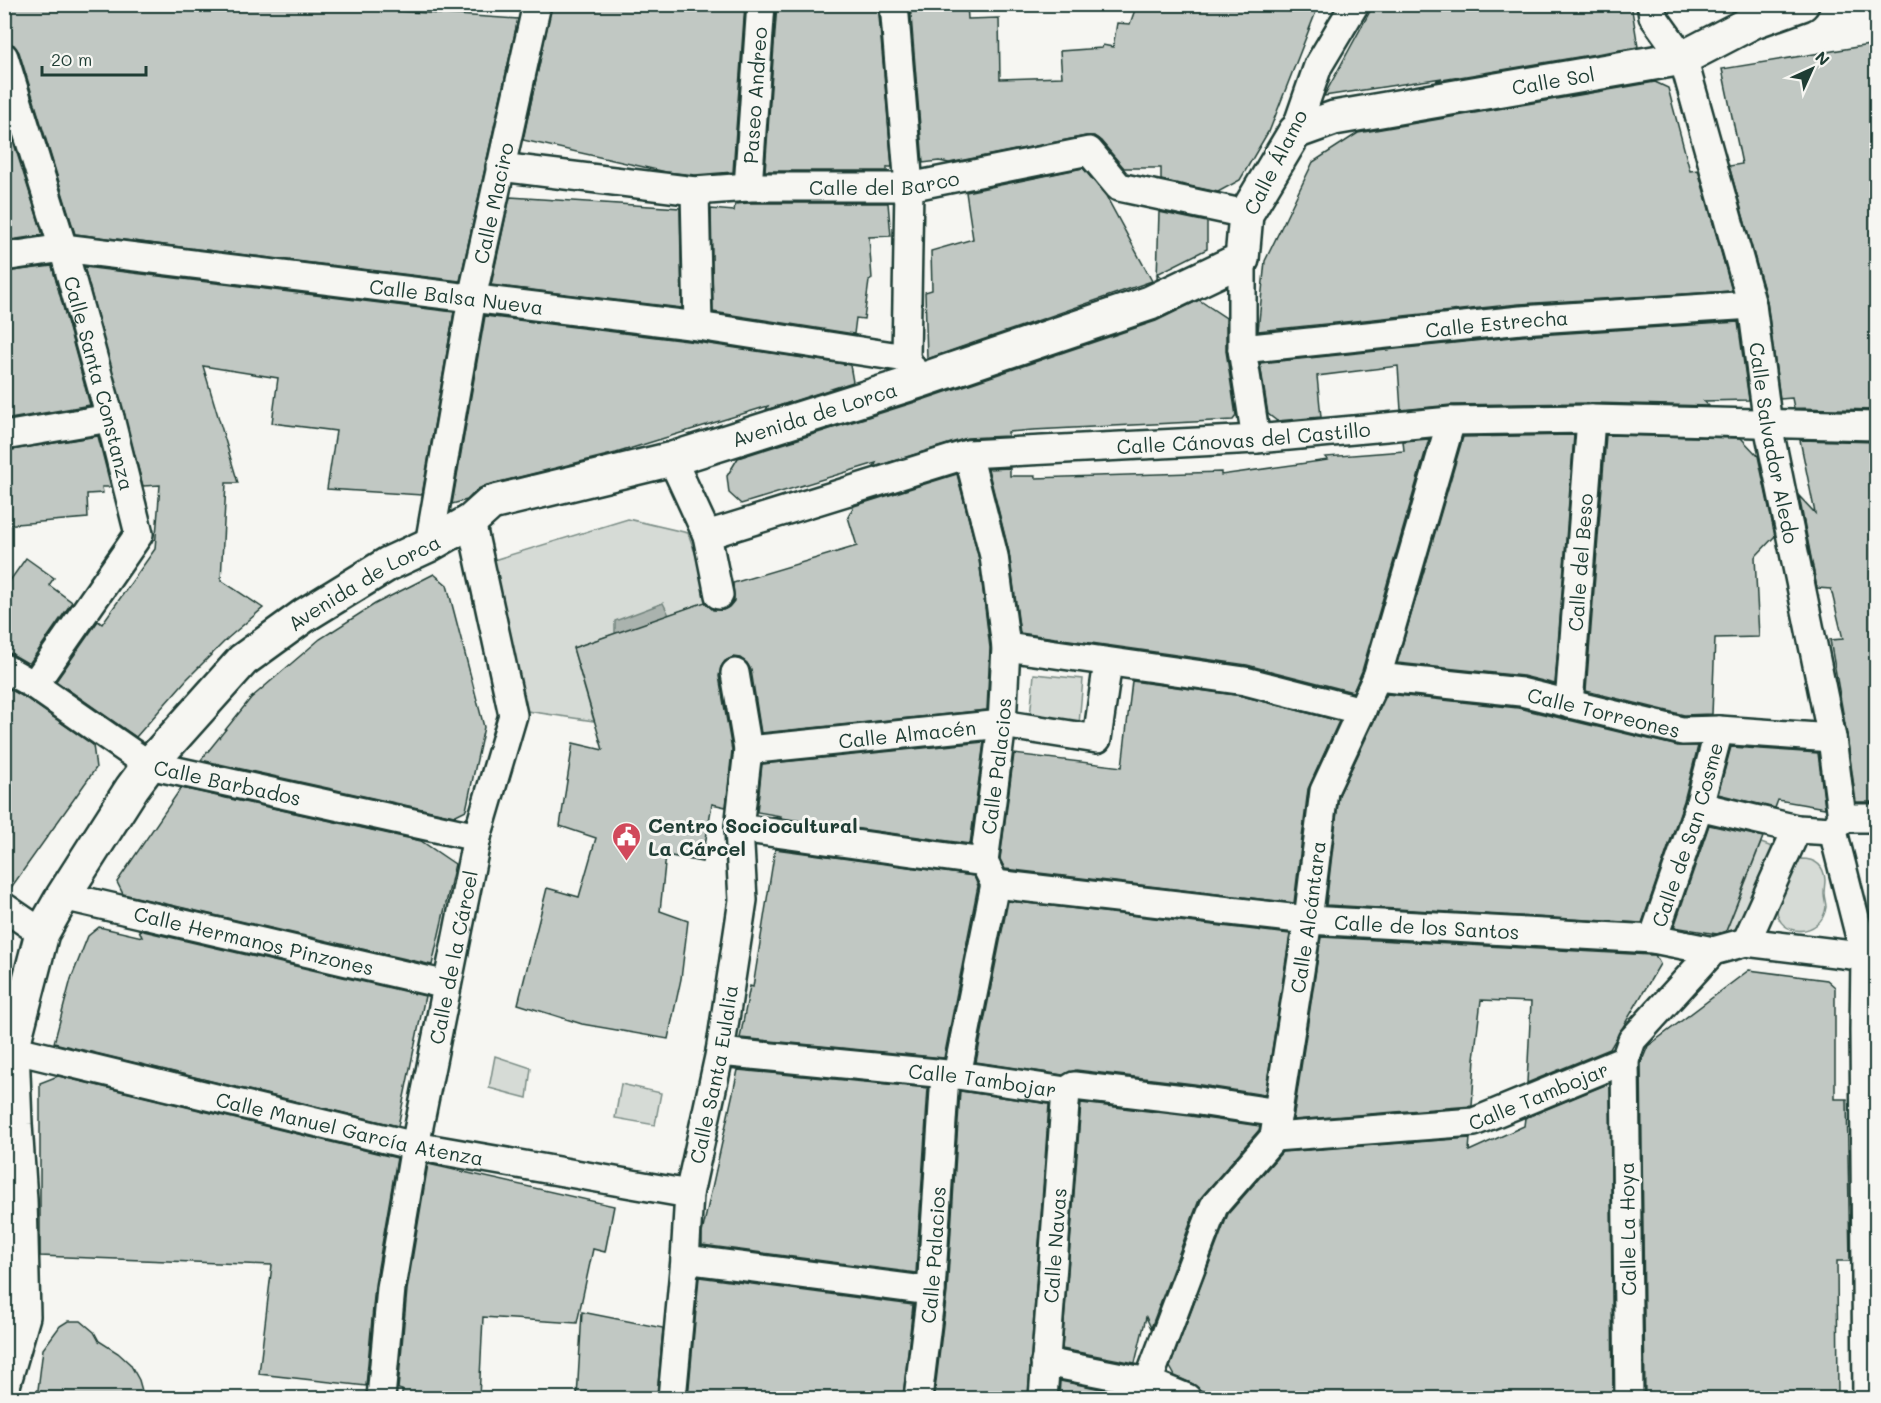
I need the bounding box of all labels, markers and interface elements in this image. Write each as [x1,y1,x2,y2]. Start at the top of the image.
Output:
street label: Paseo Andreo [737,26,772,165]
scale bar [42,39,146,77]
north arrow [1782,39,1842,99]
text: N [1811,46,1835,70]
text: 20 m [51,47,92,71]
street label: Calle Sol [1510,60,1597,100]
street label: Calle Álamo [1237,105,1313,219]
street label: Calle Maciro [467,140,519,266]
street label: Calle del Barco [809,164,961,200]
street label: Calle Santa Constanza [58,273,141,493]
street label: Calle Balsa Nueva [368,273,545,320]
street label: Calle Estrecha [1424,304,1569,343]
street label: Calle Salvador Aledo [1744,341,1805,546]
street label: Avenida de Lorca [728,376,900,452]
street label: Calle Cánovas del Castillo [1116,415,1372,459]
street label: Calle del Beso [1562,492,1598,632]
street label: Avenida de Lorca [282,528,445,636]
street label: Calle Torreones [1525,681,1683,743]
street label: Calle Palacios [975,697,1016,836]
street label: Calle Almacén [837,714,977,754]
street label: Calle de San Cosme [1645,739,1728,930]
street label: Calle Barbados [151,753,304,811]
place label: Centro Sociocultural La Cárcel [648,812,858,861]
public building icon: Centro Sociocultural La Cárcel [611,820,643,862]
street label: Calle Alcántara [1284,839,1331,995]
street label: Calle de la Cárcel [423,868,483,1047]
street label: Calle Hermanos Pinzones [131,900,376,981]
street label: Calle de los Santos [1333,908,1520,945]
street label: Calle Santa Eulalia [683,983,743,1166]
street label: Calle Tambojar [1464,1055,1612,1136]
street label: Calle Tambojar [907,1057,1058,1102]
street label: Calle Manuel García Atenza [213,1086,486,1171]
street label: Calle La Hoya [1613,1162,1641,1296]
street label: Calle Palacios [914,1186,951,1325]
street label: Calle Navas [1037,1187,1072,1304]

